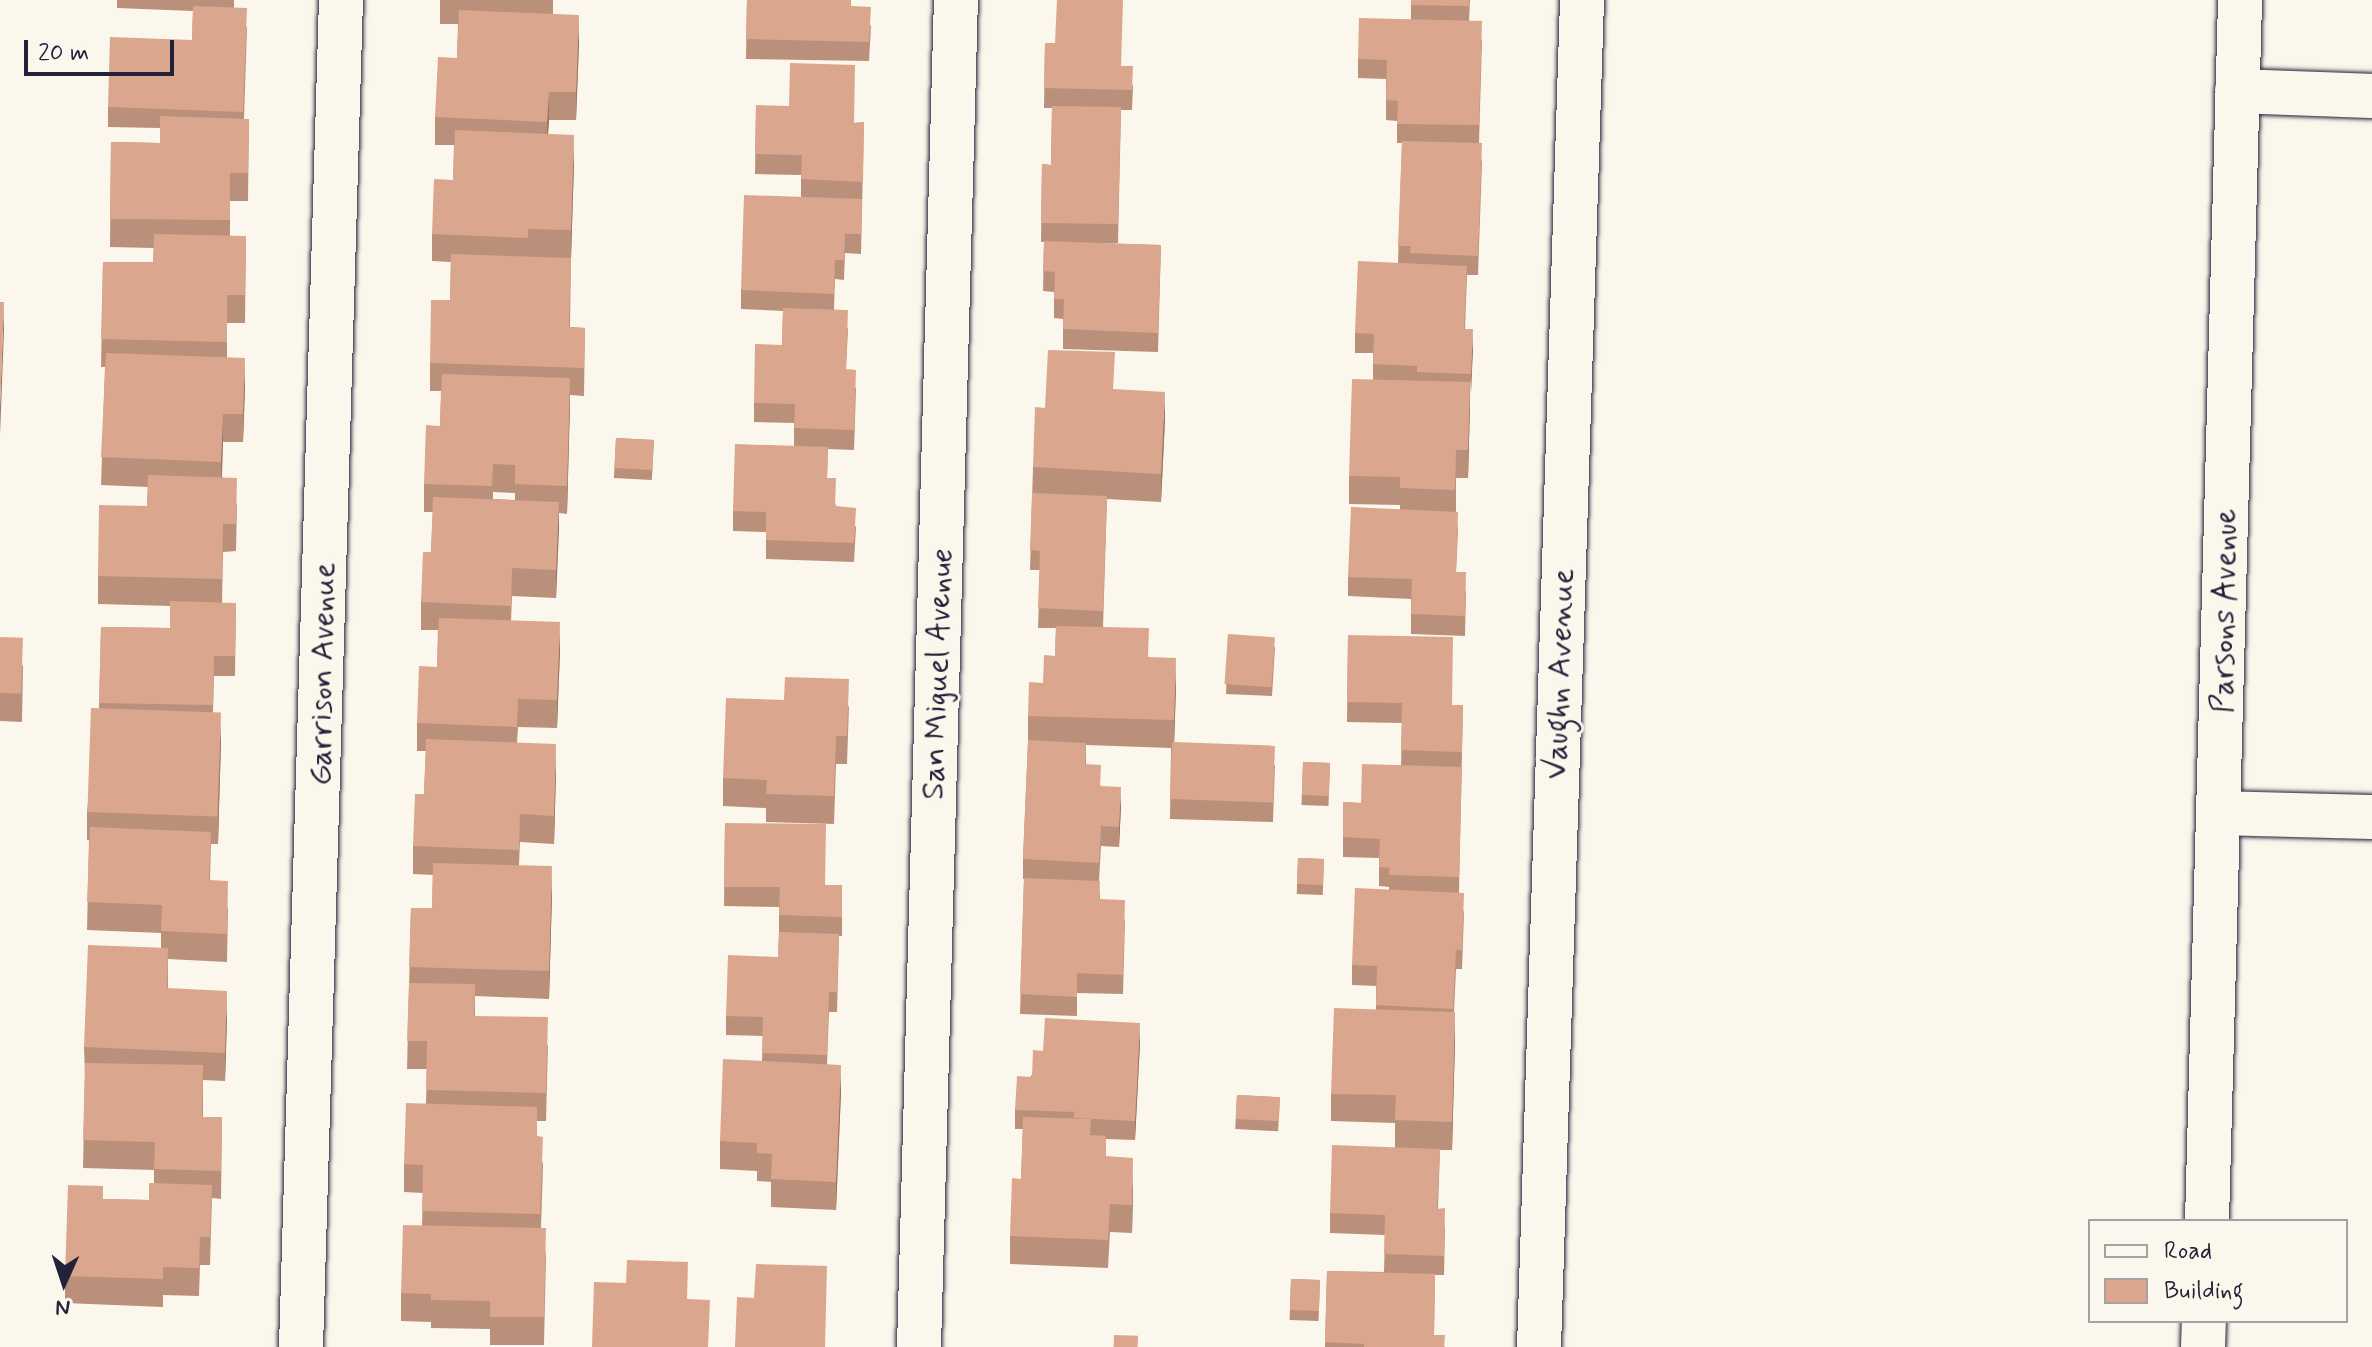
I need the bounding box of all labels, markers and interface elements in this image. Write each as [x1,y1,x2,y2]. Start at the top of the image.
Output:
scale bar [28,24,178,74]
text: 20 m [38,38,89,69]
street label: Parsons Avenue [2204,504,2246,718]
street label: San Miguel Avenue [914,547,962,801]
street label: Garrison Avenue [302,561,344,787]
street label: Vaughn Avenue [1537,573,1583,775]
legend [2088,1219,2348,1323]
text: Road [2164,1236,2212,1267]
north arrow [24,1243,104,1323]
text: Building [2164,1276,2244,1307]
text: N [55,1293,71,1321]

